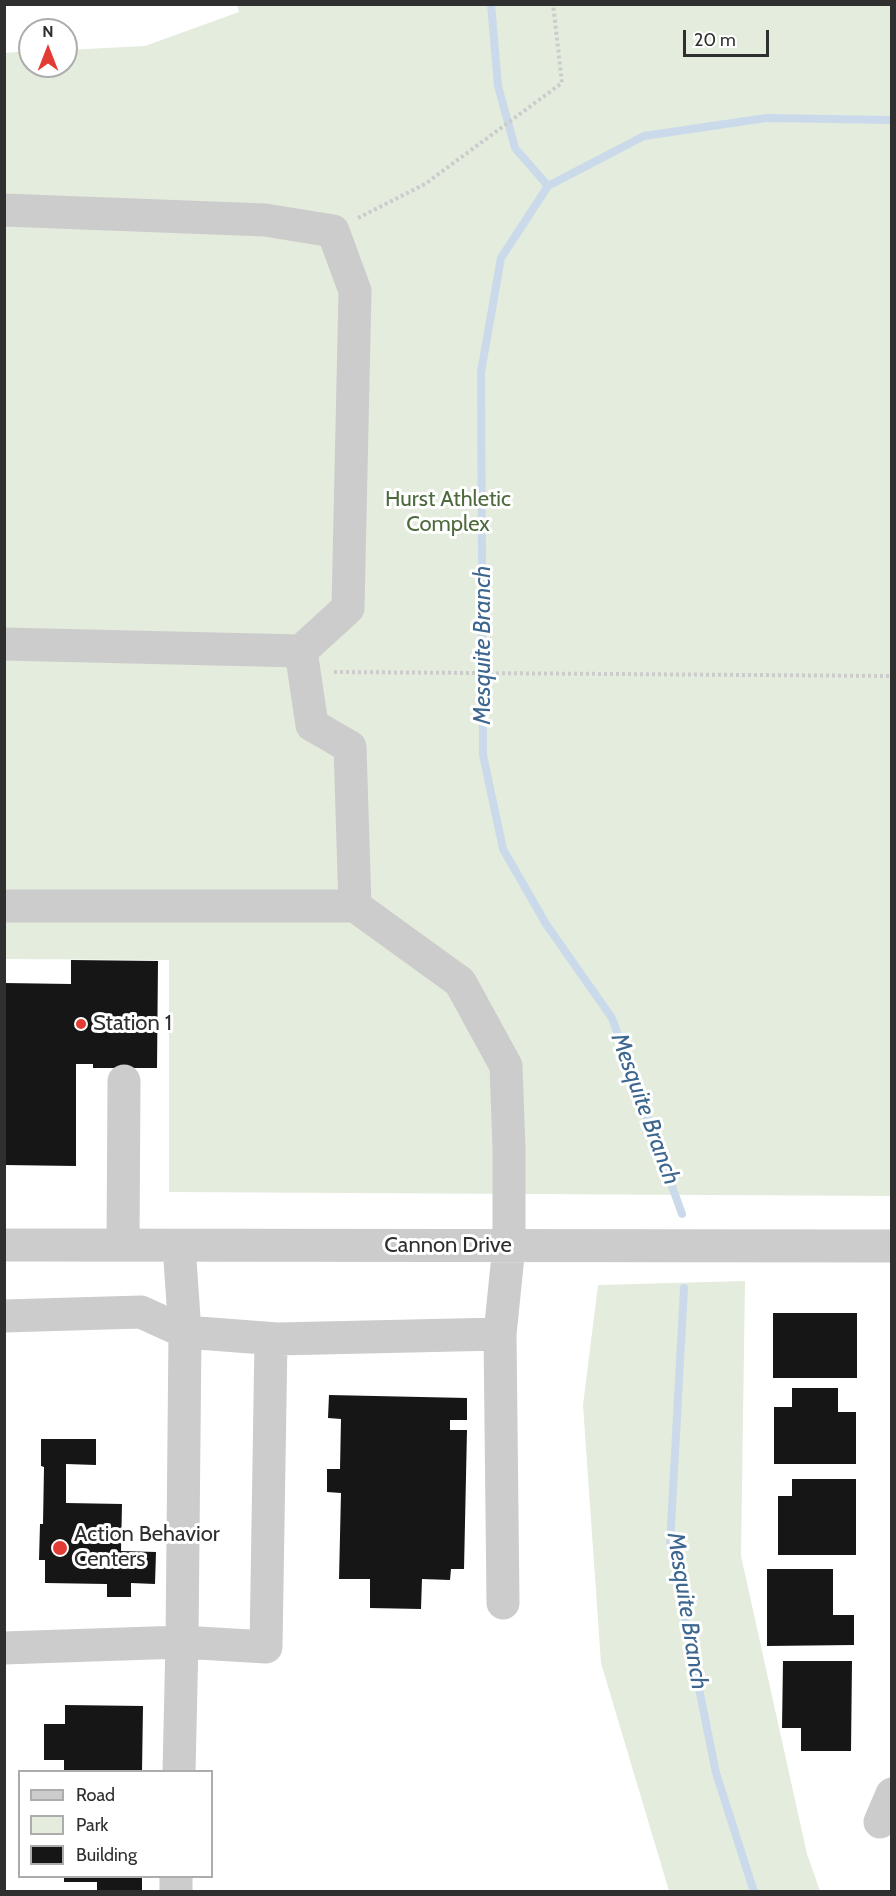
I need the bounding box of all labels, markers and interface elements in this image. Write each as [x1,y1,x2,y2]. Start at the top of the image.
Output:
north arrow [18,18,78,78]
scale bar [686,18,772,56]
text: N [42,22,54,41]
text: 20 m [694,29,736,51]
park label: Hurst Athletic Complex [385,487,511,538]
water label: Mesquite Branch [469,566,497,724]
place label: Station 1 [93,1011,172,1037]
marker: Station 1 [74,1017,88,1031]
water label: Mesquite Branch [604,1029,686,1189]
street label: Cannon Drive [384,1233,512,1259]
place label: Action Behavior Centers [74,1522,220,1574]
water label: Mesquite Branch [660,1530,714,1692]
marker: Action Behavior Centers [51,1539,69,1557]
legend [18,1770,213,1878]
text: Road [76,1784,115,1806]
text: Park [76,1814,108,1836]
text: Building [76,1844,137,1866]

